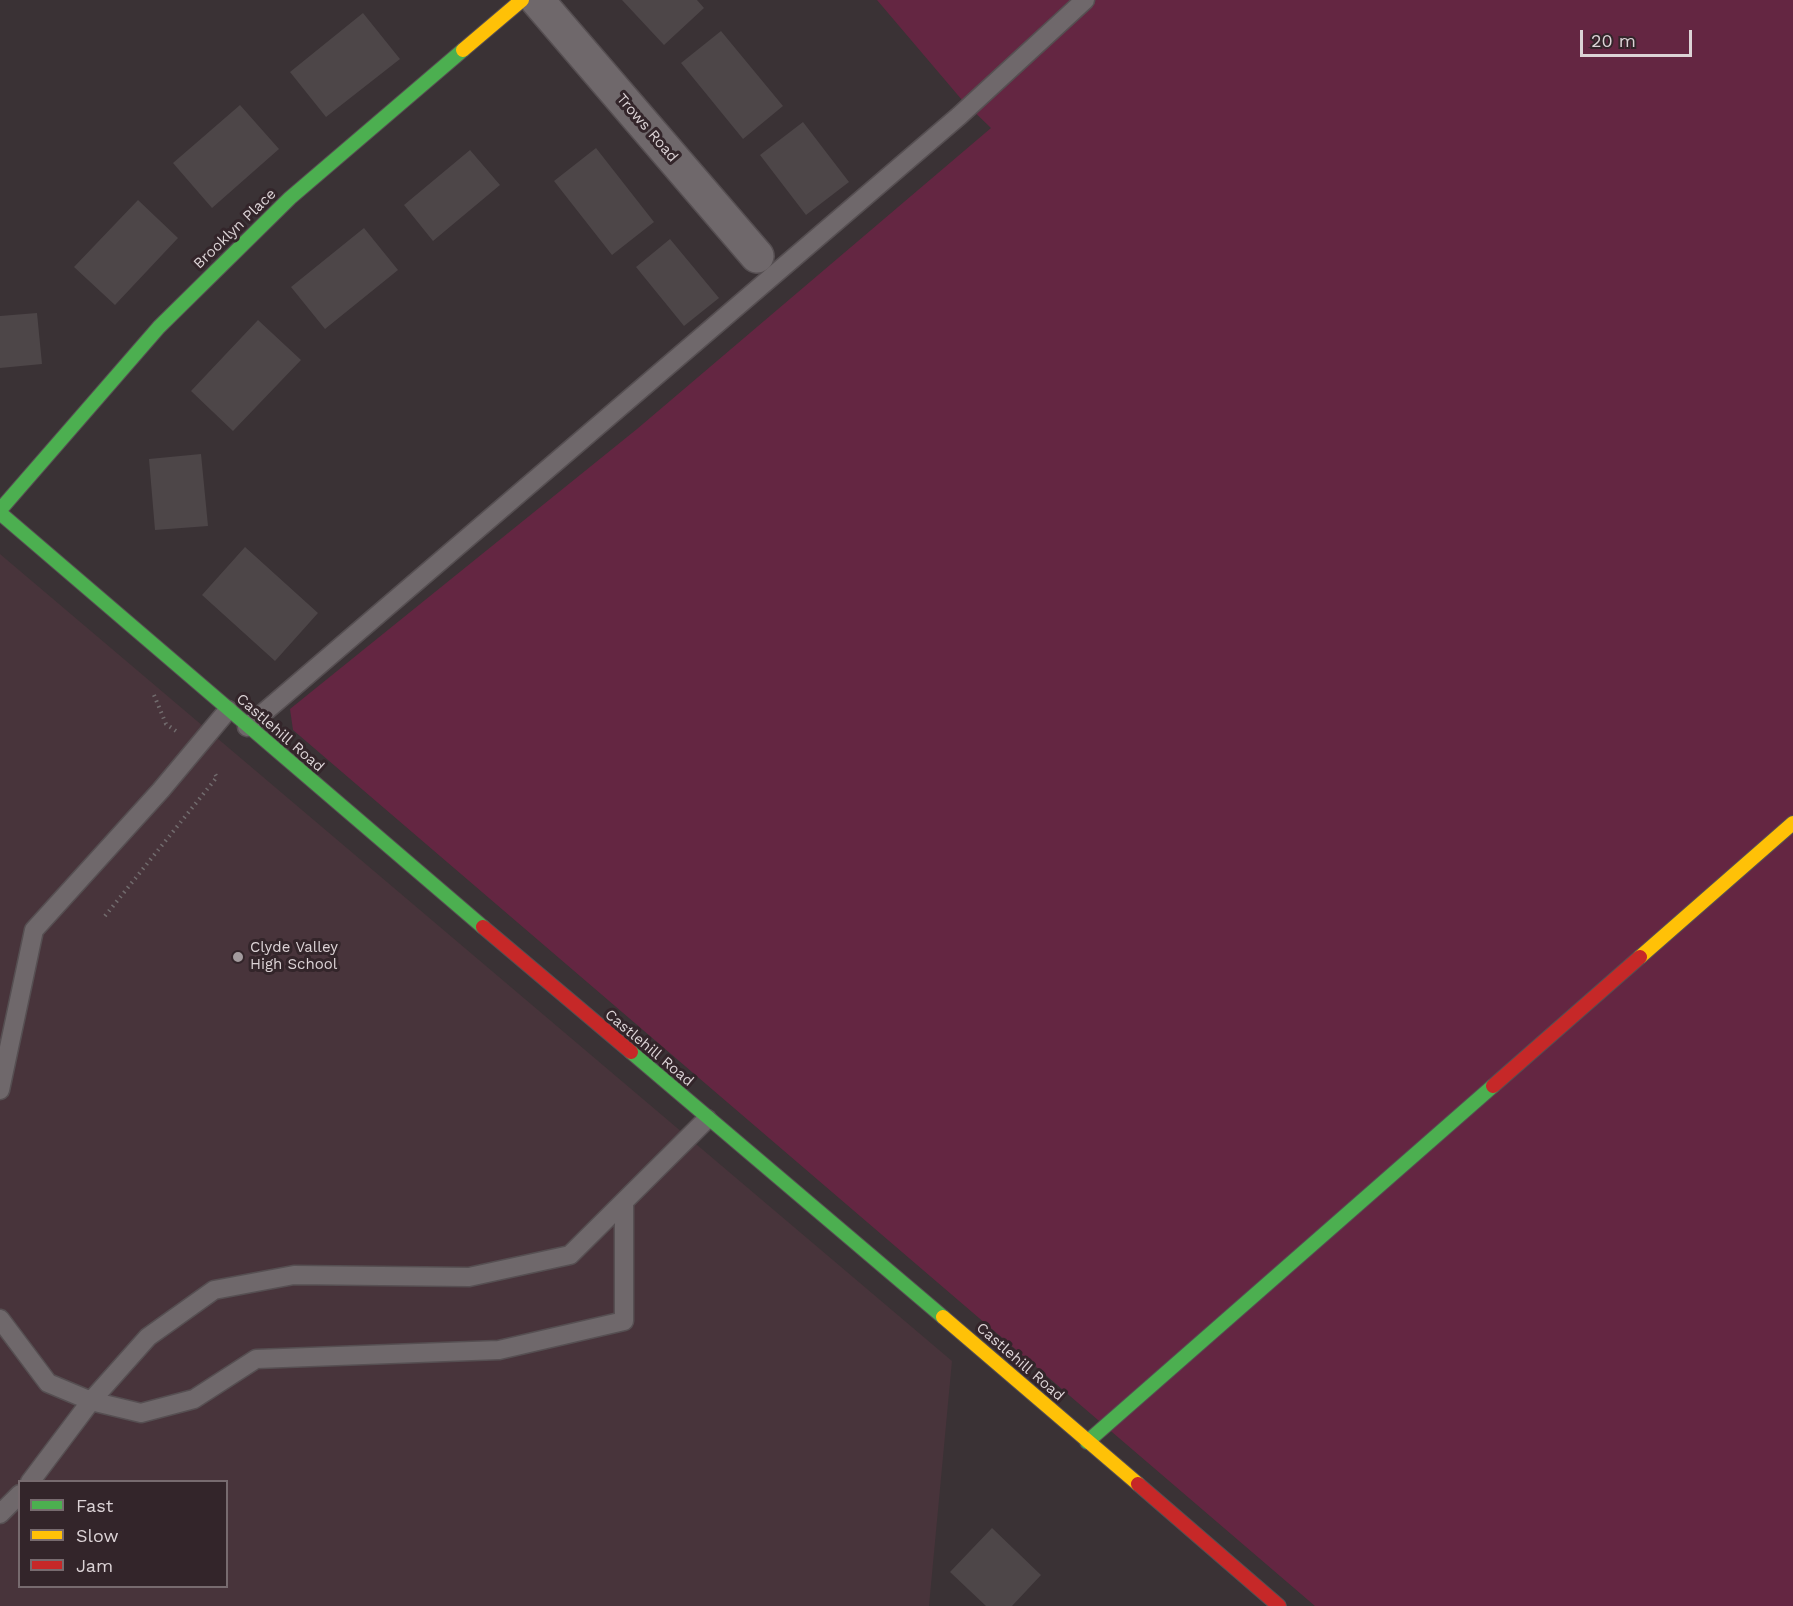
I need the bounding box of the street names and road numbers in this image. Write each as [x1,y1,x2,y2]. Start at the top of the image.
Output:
street label: Trows Road [612,90,682,166]
street label: Brooklyn Place [190,185,280,273]
street label: Castlehill Road [232,690,328,776]
street label: Castlehill Road [601,1006,697,1090]
street label: Castlehill Road [972,1319,1068,1405]

